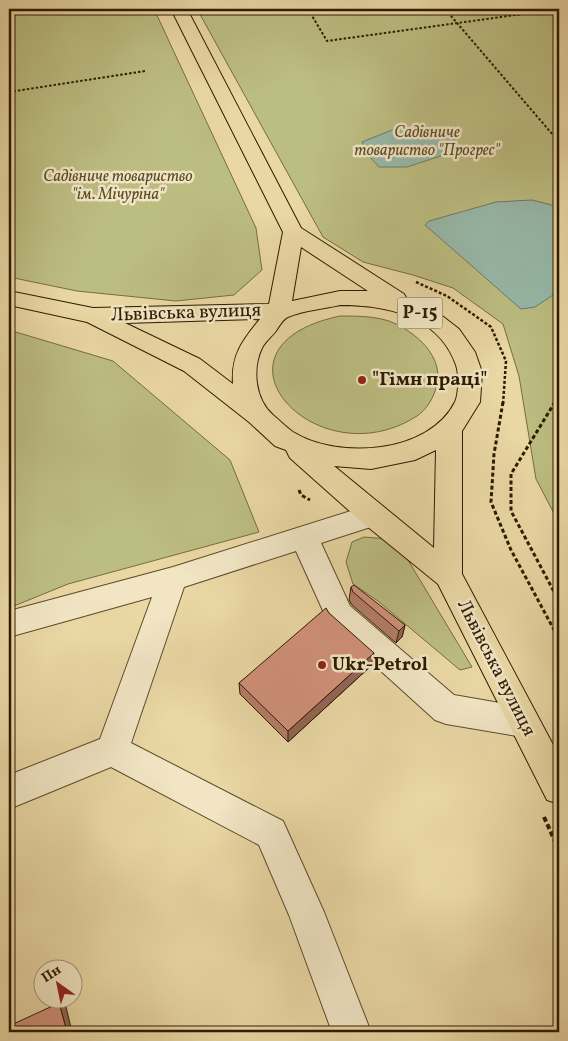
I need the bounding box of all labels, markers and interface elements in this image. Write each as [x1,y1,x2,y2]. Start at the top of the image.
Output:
park label: Садівниче товариство "Прогрес" [354,122,501,162]
park label: Садівниче товариство "ім. Мічуріна" [43,166,193,206]
street label: Львівська вулиця [110,297,262,329]
road number: Р-15 [398,298,442,328]
place label: "Гімн праці" [372,367,487,393]
marker: "Гімн праці" [356,374,368,386]
street label: Львівська вулиця [450,595,542,741]
place label: Ukr-Petrol [332,652,428,678]
marker: Ukr-Petrol [316,659,328,671]
north arrow [32,958,82,1008]
text: Пн [38,961,65,988]

